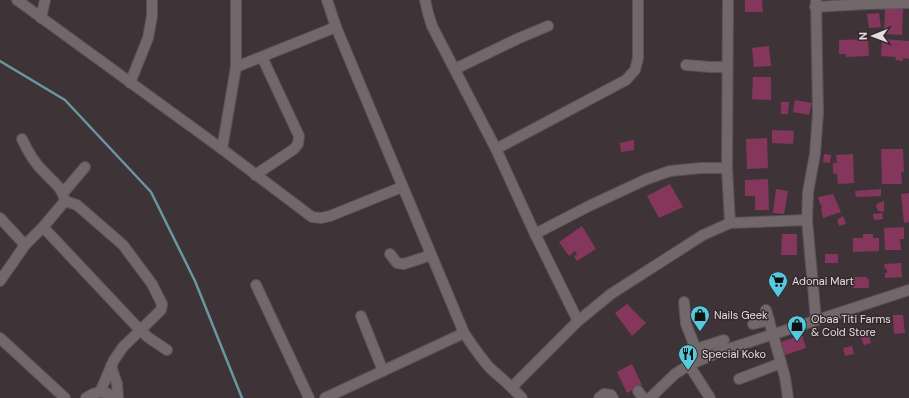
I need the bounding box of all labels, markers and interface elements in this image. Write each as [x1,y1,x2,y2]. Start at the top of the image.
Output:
north arrow [853,16,893,56]
text: N [856,32,870,40]
supermarket icon: Adonai Mart [767,270,789,298]
place label: Adonai Mart [792,274,854,288]
shop icon: Nails Geek [689,304,711,332]
place label: Nails Geek [714,308,768,322]
place label: Obaa Titi Farms & Cold Store [811,312,891,339]
shop icon: Obaa Titi Farms & Cold Store [786,314,808,342]
restaurant icon: Special Koko [677,343,699,371]
place label: Special Koko [702,347,766,361]

